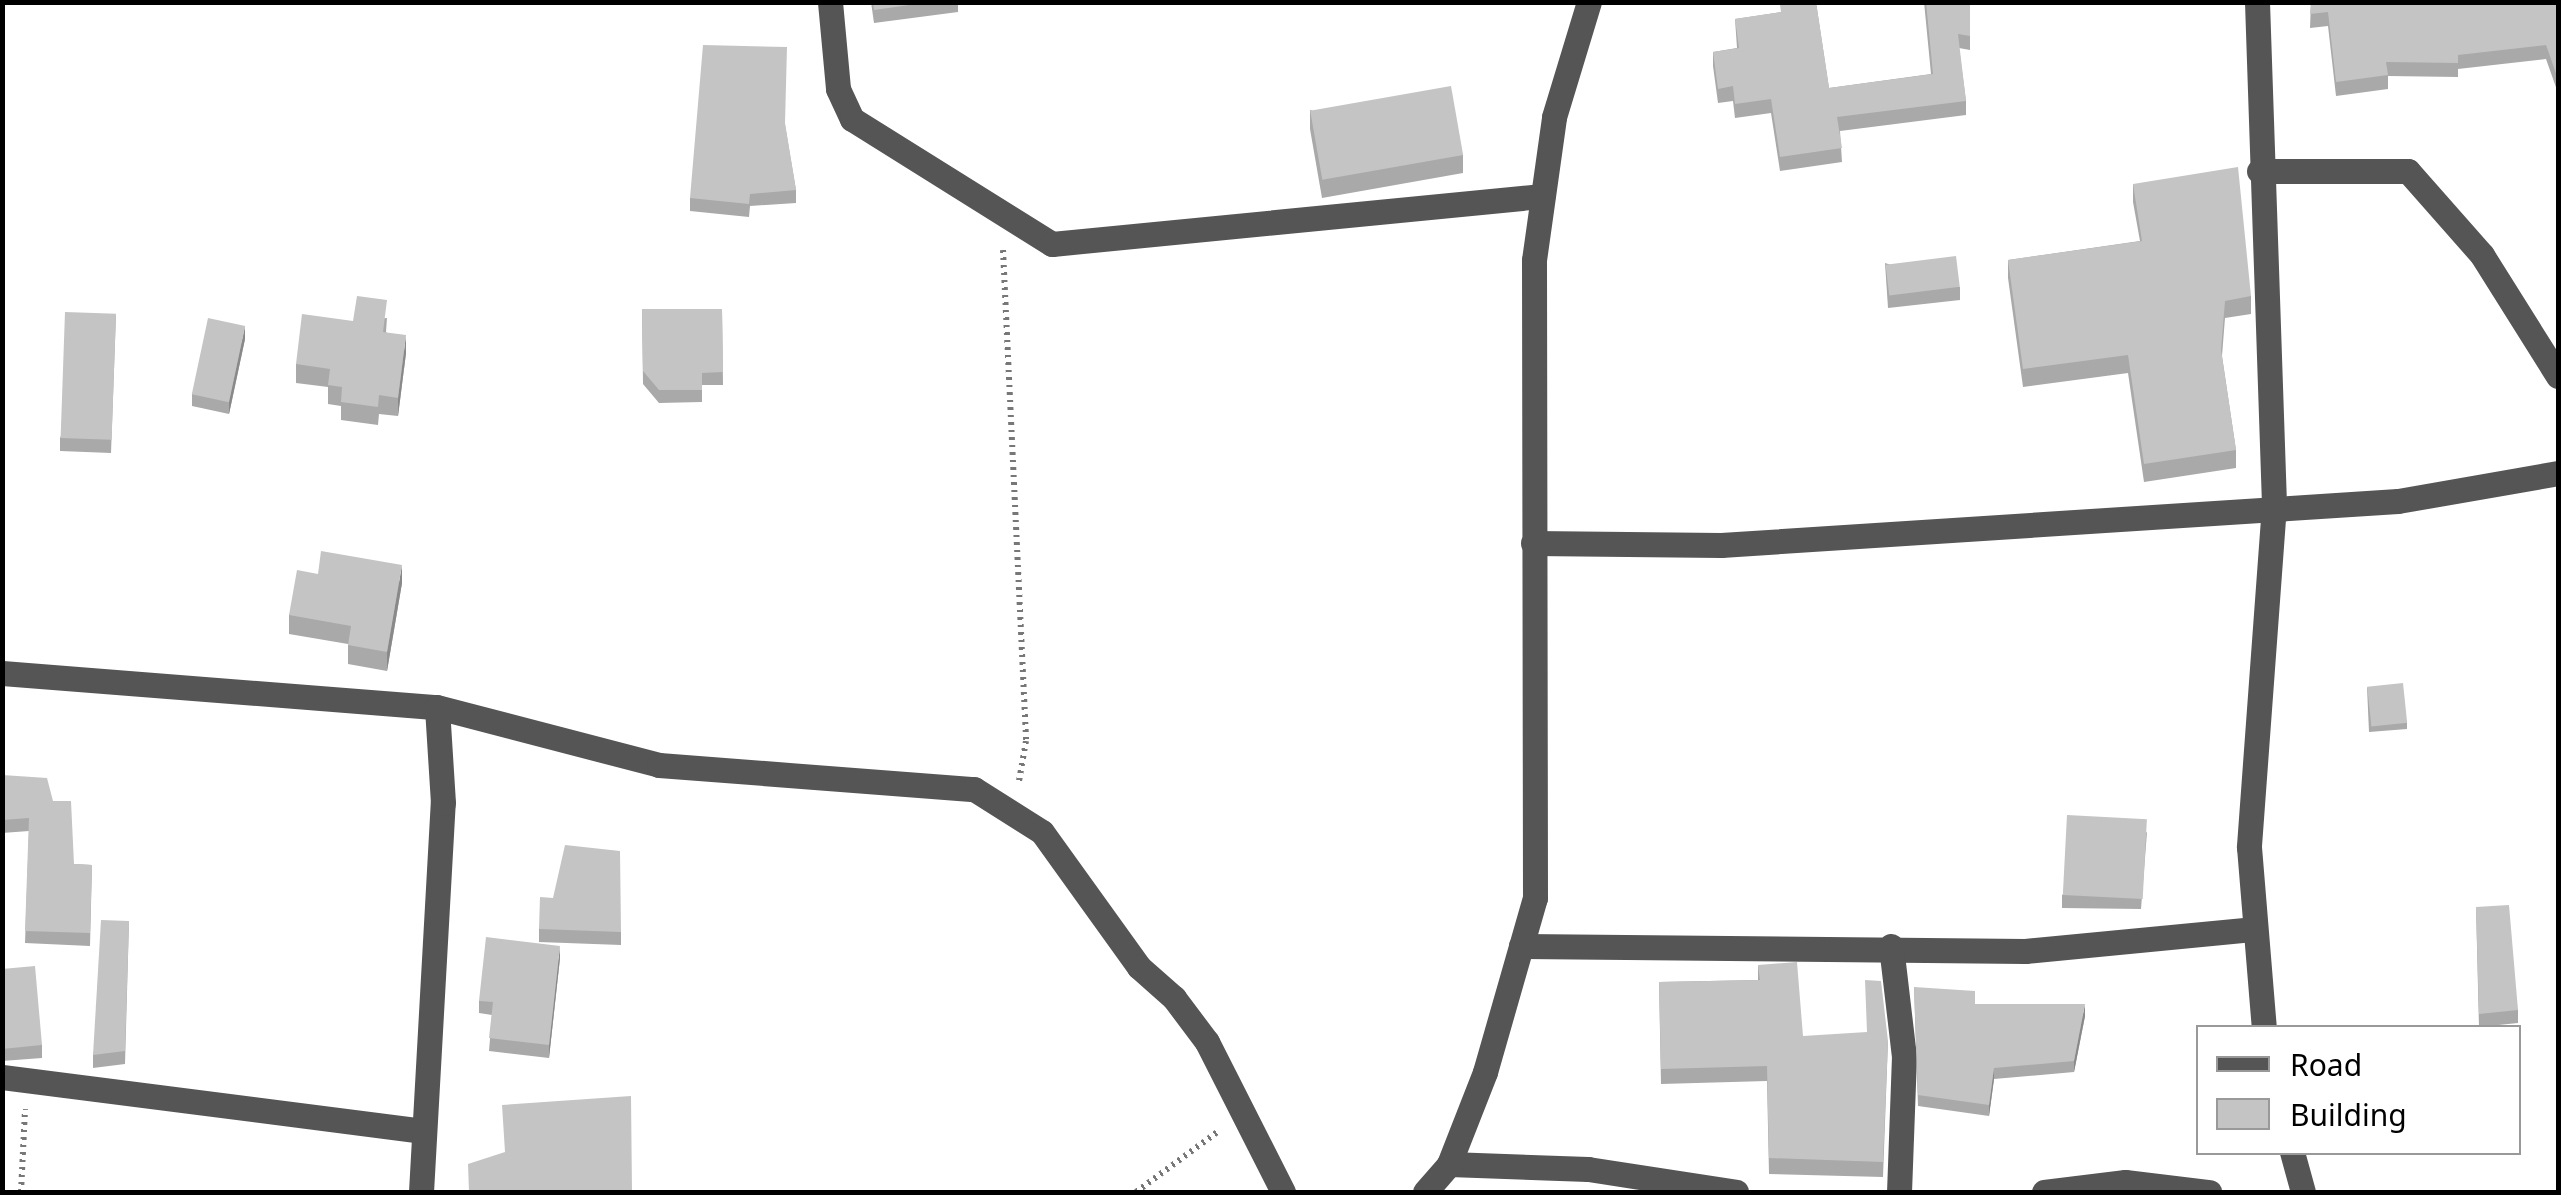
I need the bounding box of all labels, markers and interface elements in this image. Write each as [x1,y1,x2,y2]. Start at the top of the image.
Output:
legend [2196,1025,2521,1155]
text: Road [2290,1044,2362,1085]
text: Building [2290,1094,2407,1135]

